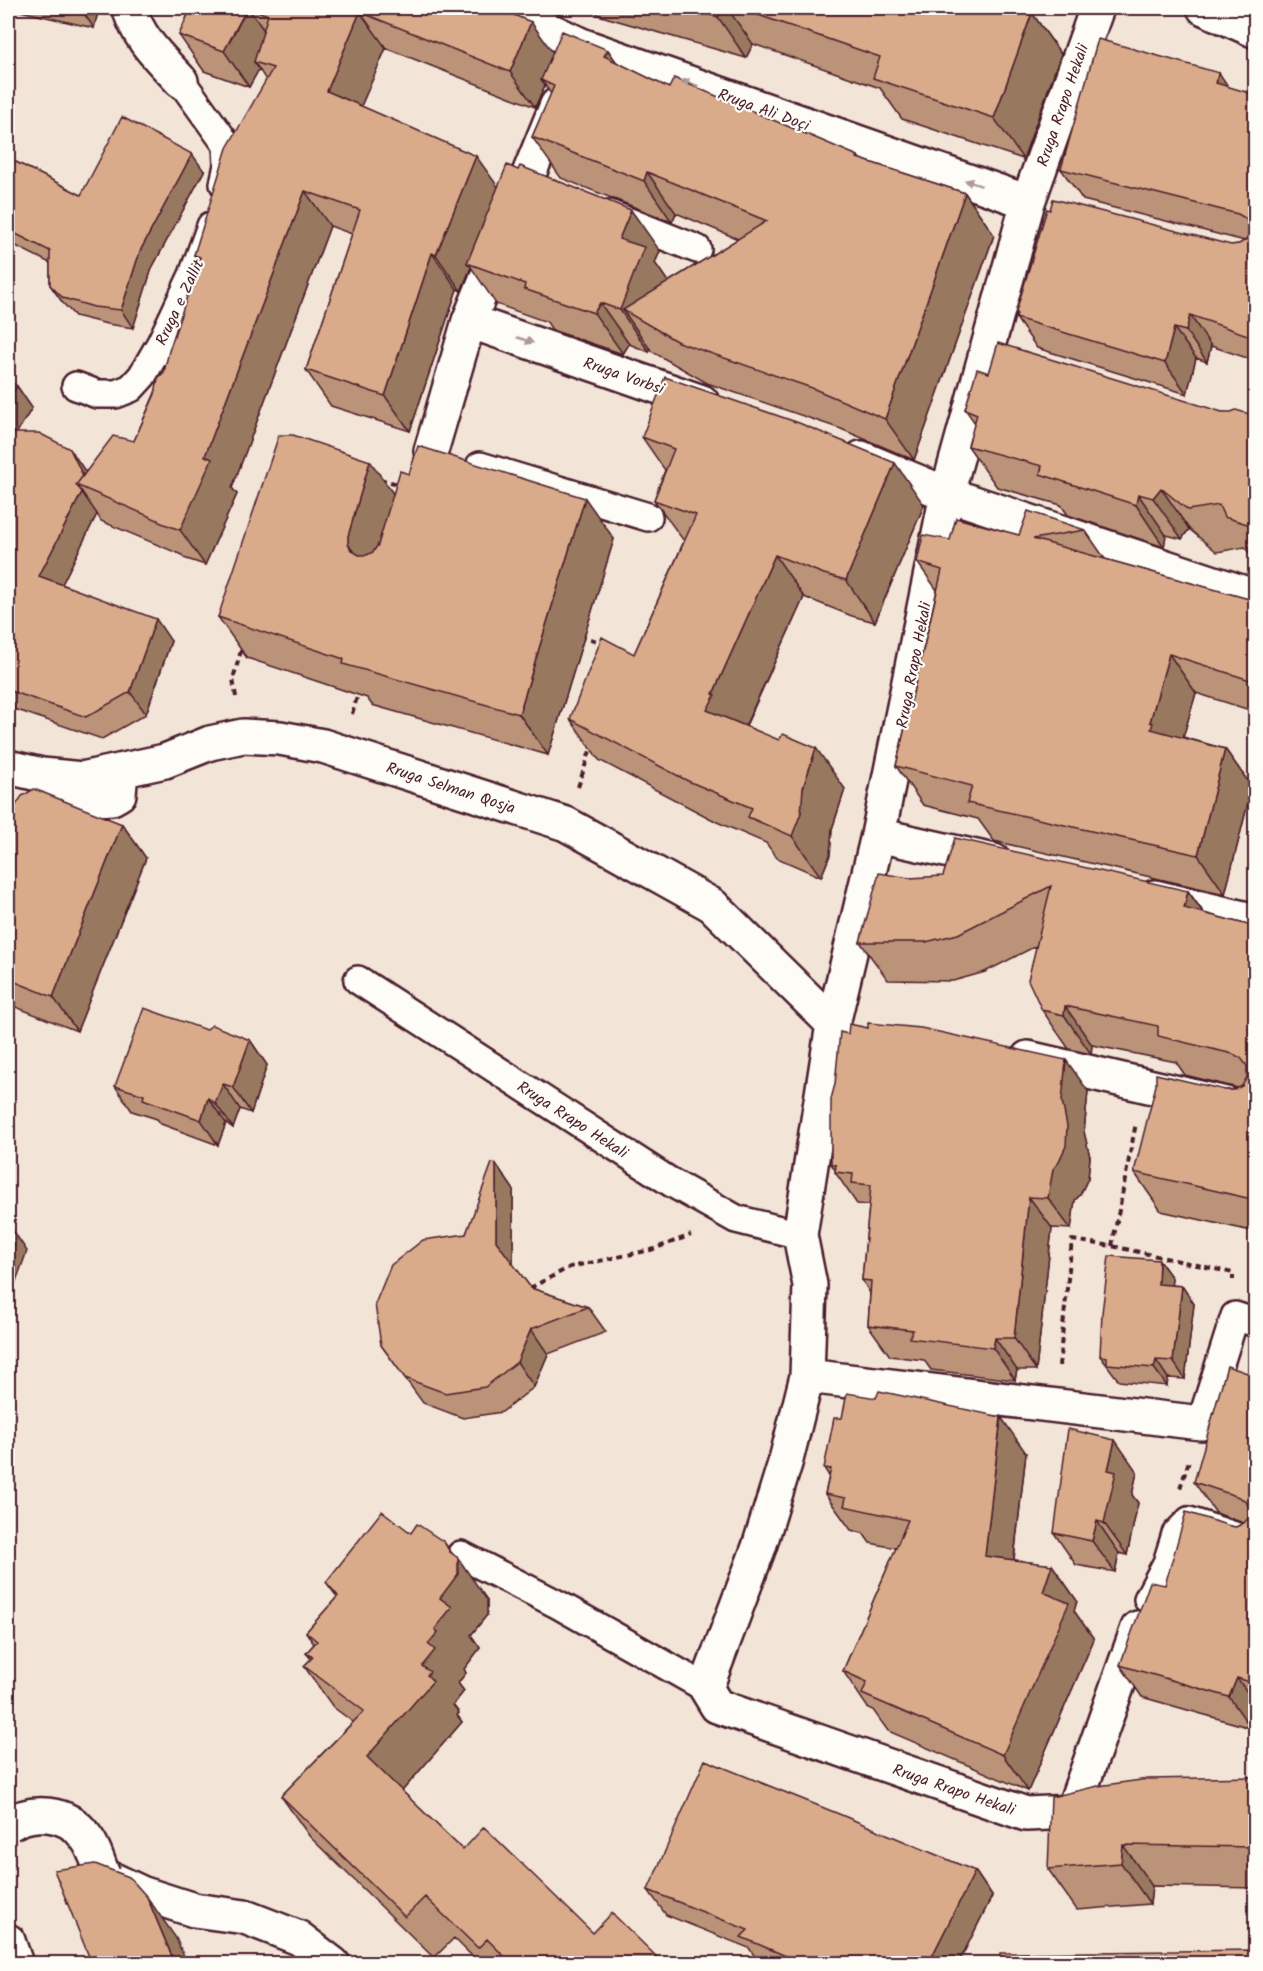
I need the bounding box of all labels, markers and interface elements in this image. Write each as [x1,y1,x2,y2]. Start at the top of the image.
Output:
street label: Rruga Rrapo Hekali [1031,40,1096,170]
one-way arrow [681,77,699,87]
street label: Rruga Ali Doçi [714,82,814,139]
one-way arrow [964,177,982,187]
street label: Rruga e Zallit [149,255,212,350]
one-way arrow [516,336,534,346]
street label: Rruga Vorbsi [580,351,668,402]
street label: Rruga Rrapo Hekali [890,599,939,730]
street label: Rruga Selman Qosja [383,756,518,821]
street label: Rruga Rrapo Hekali [512,1075,634,1166]
street label: Rruga Rrapo Hekali [889,1758,1019,1823]

